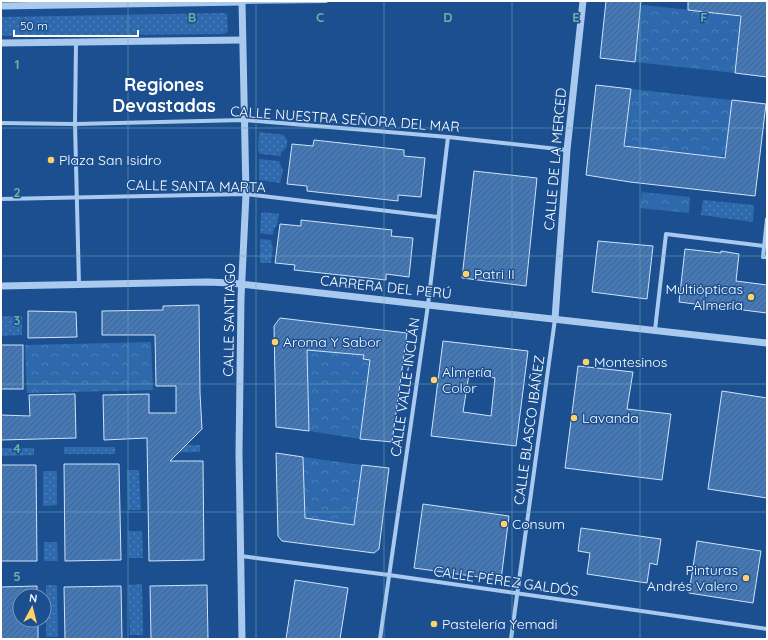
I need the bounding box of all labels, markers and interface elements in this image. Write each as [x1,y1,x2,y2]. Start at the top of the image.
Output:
text: B [188,9,196,25]
text: C [316,9,324,25]
text: D [443,9,453,25]
text: E [572,9,580,25]
text: F [700,9,708,25]
scale bar [14,12,138,38]
text: 50 m [20,18,48,33]
text: 1 [14,56,20,72]
district label: Regiones Devastadas [112,73,216,117]
street label: CALLE DE LA MERCED [540,87,570,231]
street label: CALLE NUESTRA SEÑORA DEL MAR [230,102,460,136]
place label: Plaza San Isidro [59,151,161,169]
marker: Plaza San Isidro [46,155,56,165]
street label: CALLE SANTA MARTA [126,176,266,196]
text: 2 [13,184,21,200]
street label: CALLE SANTIAGO [219,263,239,377]
place label: Patri II [474,265,515,283]
marker: Patri II [461,269,471,279]
street label: CARRERA DEL PERÚ [319,271,453,303]
place label: Multiópticas Almería [666,280,743,314]
marker: Multiópticas Almería [746,292,756,302]
text: 3 [14,312,21,328]
street label: CALLE VALLE-INCLÁN [386,316,424,458]
place label: Aroma Y Sabor [283,333,382,351]
marker: Aroma Y Sabor [270,337,280,347]
place label: Montesinos [594,353,667,371]
street label: CALLE BLASCO IBÁÑEZ [510,354,548,506]
marker: Montesinos [581,357,591,367]
place label: Almería Color [442,363,492,397]
marker: Almería Color [429,375,439,385]
place label: Lavanda [582,409,639,427]
marker: Lavanda [569,413,579,423]
text: 4 [13,440,21,456]
place label: Consum [512,515,565,533]
marker: Consum [499,519,509,529]
place label: Pinturas Andrés Valero [647,561,738,595]
street label: CALLE PÉREZ GALDÓS [432,562,580,600]
text: 5 [13,568,21,584]
marker: Pinturas Andrés Valero [741,573,751,583]
north arrow [12,588,52,628]
text: N [28,591,38,606]
place label: Pastelería Yemadi [442,615,558,633]
marker: Pastelería Yemadi [429,619,439,629]

